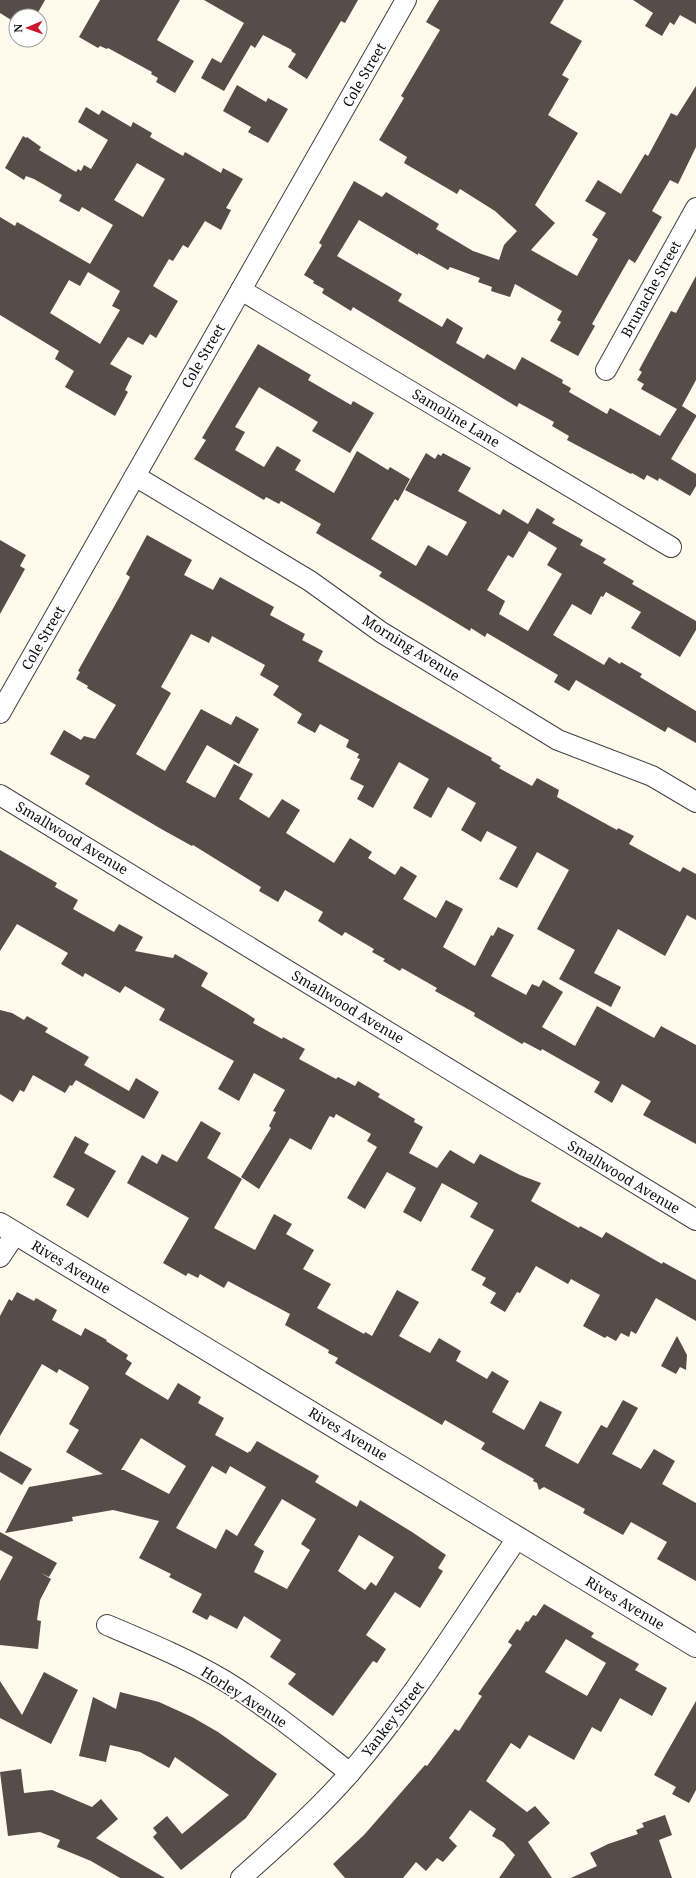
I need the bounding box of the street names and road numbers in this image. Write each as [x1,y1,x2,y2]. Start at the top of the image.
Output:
street label: Cole Street [338,39,390,110]
street label: Brunache Street [616,237,685,340]
street label: Cole Street [177,320,229,391]
street label: Samoline Lane [409,384,504,451]
street label: Cole Street [17,602,69,673]
street label: Morning Avenue [359,610,464,685]
street label: Smallwood Avenue [13,796,132,879]
street label: Smallwood Avenue [289,965,408,1048]
street label: Smallwood Avenue [565,1135,684,1218]
street label: Rives Avenue [28,1235,114,1298]
street label: Rives Avenue [305,1402,391,1465]
street label: Rives Avenue [582,1571,668,1634]
street label: Horley Avenue [197,1662,291,1732]
street label: Yankey Street [357,1677,428,1761]

